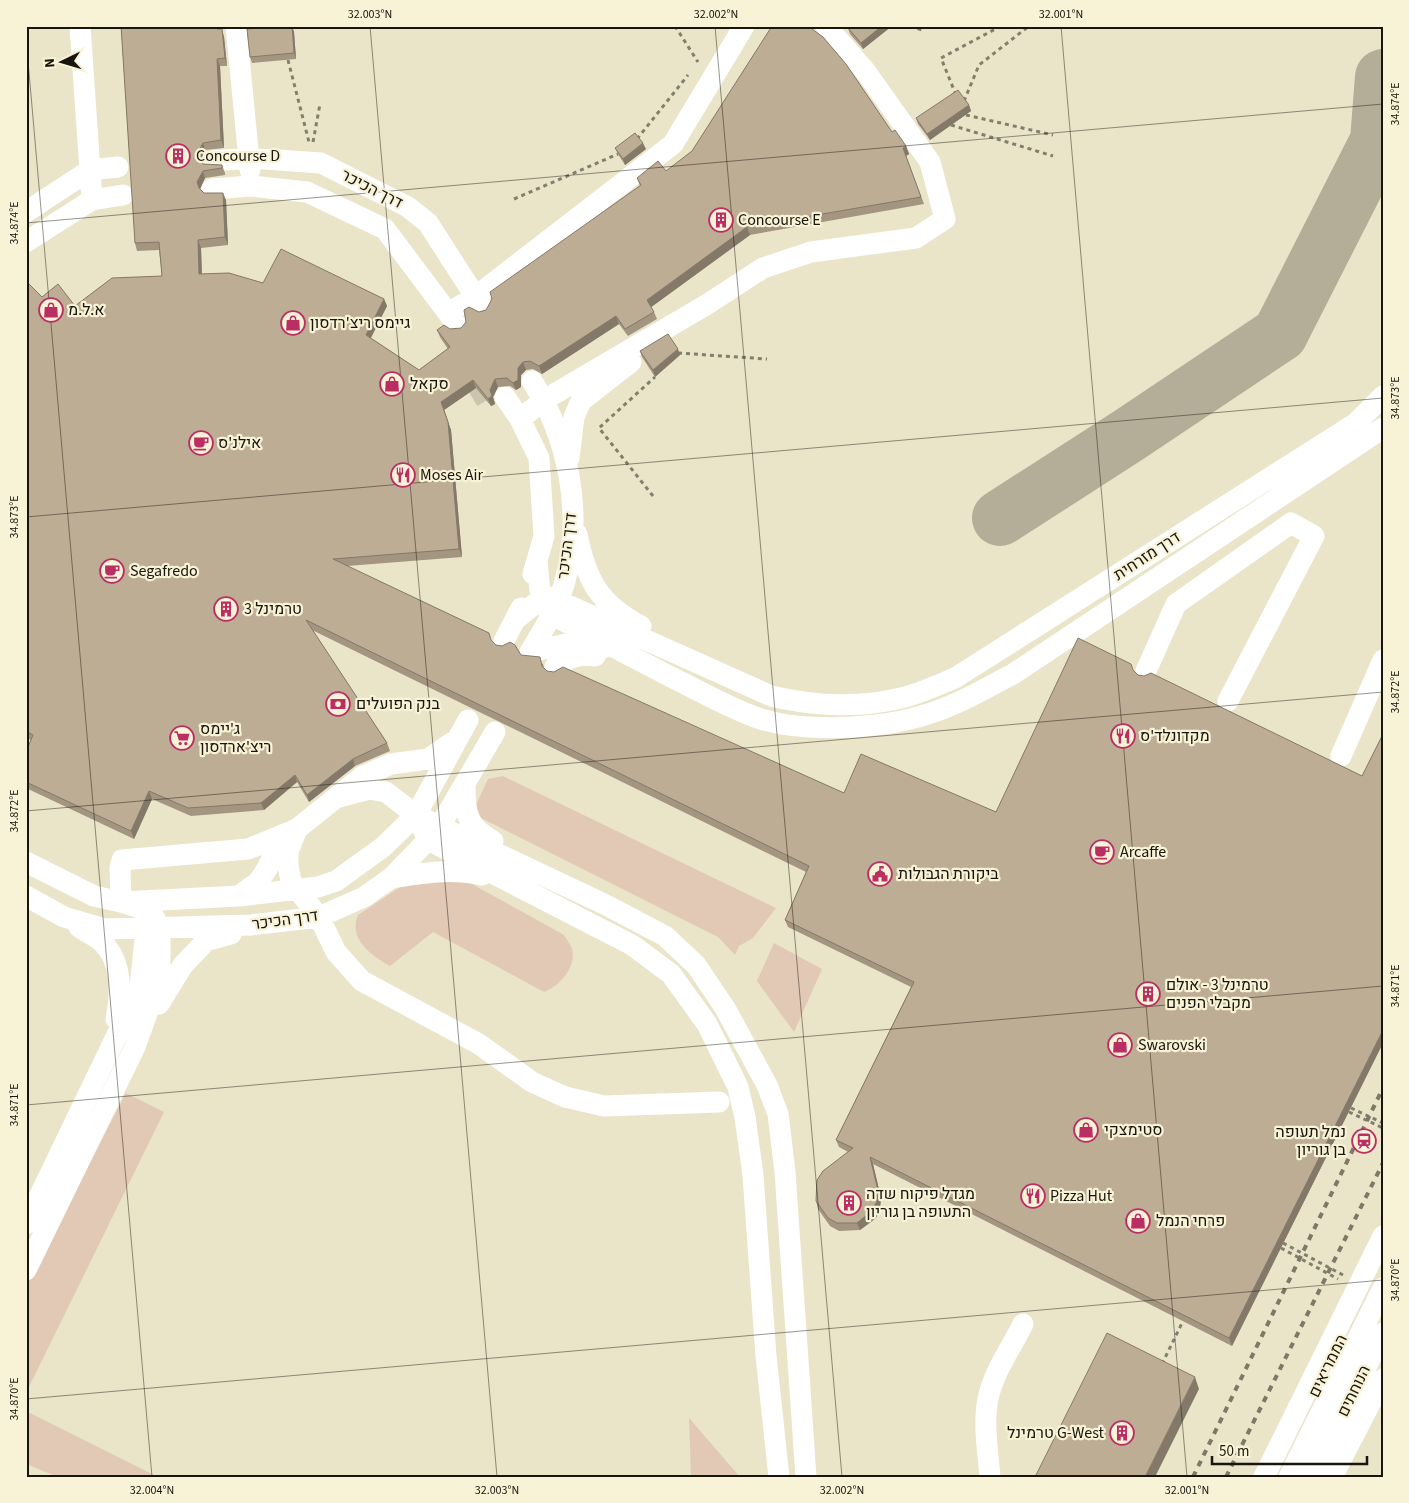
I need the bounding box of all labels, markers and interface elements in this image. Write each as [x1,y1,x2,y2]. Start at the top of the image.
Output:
text: 32.003°N [348,6,392,23]
text: 32.002°N [694,6,738,23]
text: 32.001°N [1039,6,1083,23]
north arrow [38,38,88,88]
text: N [40,58,60,69]
text: 34.874°E [1387,82,1404,126]
building icon: Concourse D [165,143,191,169]
place label: Concourse D [196,145,280,167]
street label: דרך הכיכר [337,164,407,214]
text: 34.874°E [6,201,23,245]
building icon: Concourse E [708,207,734,233]
place label: Concourse E [738,209,821,231]
shop icon: א.ל.מ [38,297,64,323]
place label: א.ל.מ [68,299,105,321]
shop icon: גיימס ריצ'רדסון [280,310,306,336]
place label: גיימס ריצ'רדסון [310,312,411,334]
shop icon: סקאל [379,371,405,397]
place label: סקאל [410,373,449,395]
text: 34.873°E [1387,376,1404,420]
cafe icon: אילנ'ס [188,430,214,456]
place label: אילנ'ס [218,432,261,454]
restaurant icon: Moses Air [390,462,416,488]
place label: Moses Air [420,464,483,486]
text: 34.873°E [6,495,23,539]
street label: דרך הכיכר [552,512,582,580]
street label: דרך מזרחית [1109,526,1185,586]
cafe icon: Segafredo [99,558,125,584]
place label: Segafredo [130,560,198,582]
building icon: טרמינל 3 [213,596,239,622]
place label: טרמינל 3 [244,598,302,620]
text: 34.872°E [1387,670,1404,714]
bank icon: בנק הפועלים [325,691,351,717]
place label: בנק הפועלים [356,693,441,715]
place label: ג'יימס ריצ'ארדסון [200,718,271,758]
restaurant icon: מקדונלד'ס [1110,723,1136,749]
supermarket icon: ג'יימס ריצ'ארדסון [169,725,195,751]
place label: מקדונלד'ס [1140,725,1210,747]
text: 34.872°E [6,789,23,833]
cafe icon: Arcaffe [1089,839,1115,865]
place label: Arcaffe [1120,841,1166,863]
public building icon: ביקורת הגבולות [867,861,893,887]
place label: ביקורת הגבולות [898,863,999,885]
street label: דרך הכיכר [250,904,320,936]
text: 34.871°E [1387,964,1404,1008]
place label: טרמינל 3 - אולם מקבלי הפנים [1166,974,1269,1014]
building icon: טרמינל 3 - אולם מקבלי הפנים [1135,981,1161,1007]
shop icon: Swarovski [1107,1032,1133,1058]
place label: Swarovski [1138,1034,1206,1056]
text: 34.871°E [6,1083,23,1127]
shop icon: סטימצקי [1073,1117,1099,1143]
place label: סטימצקי [1104,1119,1163,1141]
place label: נמל תעופה בן גוריון [1275,1121,1347,1161]
station icon: נמל תעופה בן גוריון [1351,1128,1377,1154]
place label: מגדל פיקוח שדה התעופה בן גוריון [866,1183,975,1223]
restaurant icon: Pizza Hut [1020,1183,1046,1209]
place label: Pizza Hut [1050,1185,1113,1207]
building icon: מגדל פיקוח שדה התעופה בן גוריון [836,1190,862,1216]
shop icon: פרחי הנמל [1125,1208,1151,1234]
place label: פרחי הנמל [1156,1210,1225,1232]
text: 34.870°E [1387,1258,1404,1302]
street label: הממריאים [1303,1331,1353,1401]
street label: הנוחתים [1332,1362,1376,1420]
text: 34.870°E [6,1377,23,1421]
building icon: טרמינל G-West [1109,1420,1135,1446]
place label: טרמינל G-West [1007,1422,1105,1444]
scale bar [1212,1433,1366,1465]
text: 50 m [1219,1441,1249,1462]
text: 32.004°N [130,1482,174,1499]
text: 32.003°N [475,1482,519,1499]
text: 32.002°N [820,1482,864,1499]
text: 32.001°N [1165,1482,1209,1499]

